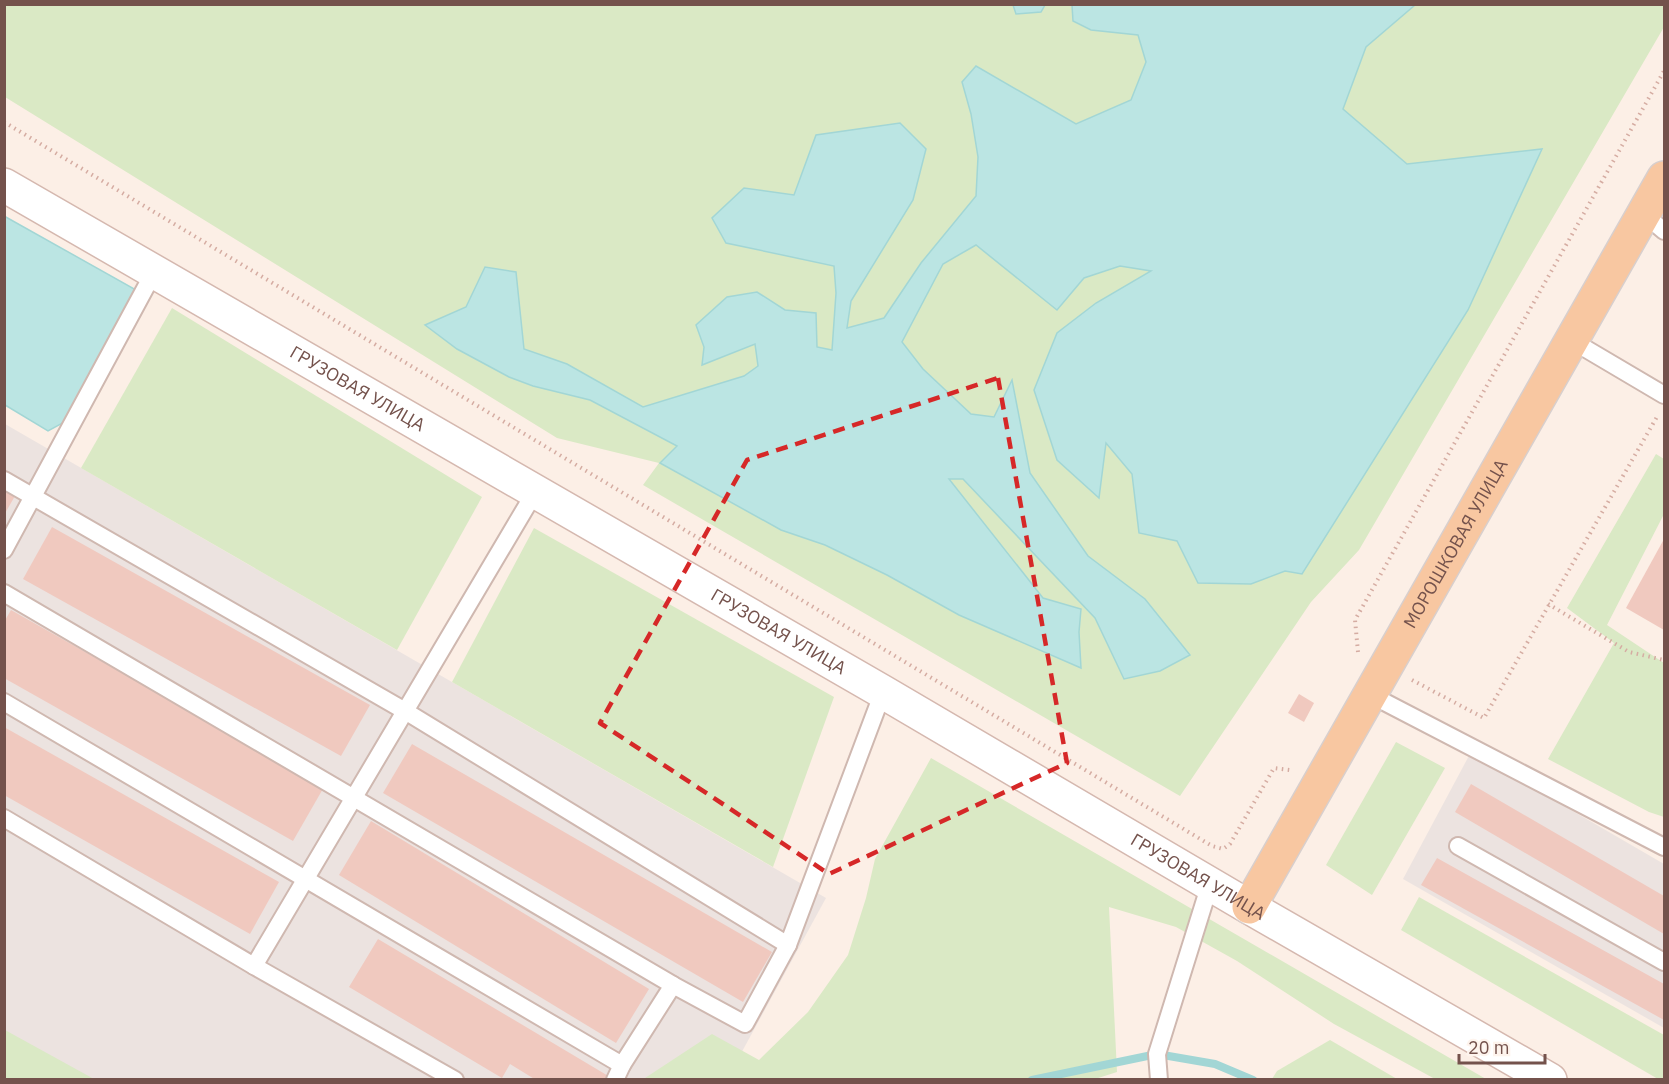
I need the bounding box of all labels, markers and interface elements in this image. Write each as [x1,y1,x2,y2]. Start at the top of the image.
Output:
street label: ГРУЗОВАЯ УЛИЦА [286,340,430,437]
street label: МОРОШКОВАЯ УЛИЦА [1398,454,1513,632]
street label: ГРУЗОВАЯ УЛИЦА [707,583,851,679]
street label: ГРУЗОВАЯ УЛИЦА [1127,828,1270,925]
scale bar [1459,1027,1544,1065]
text: 20 m [1468,1036,1510,1059]

